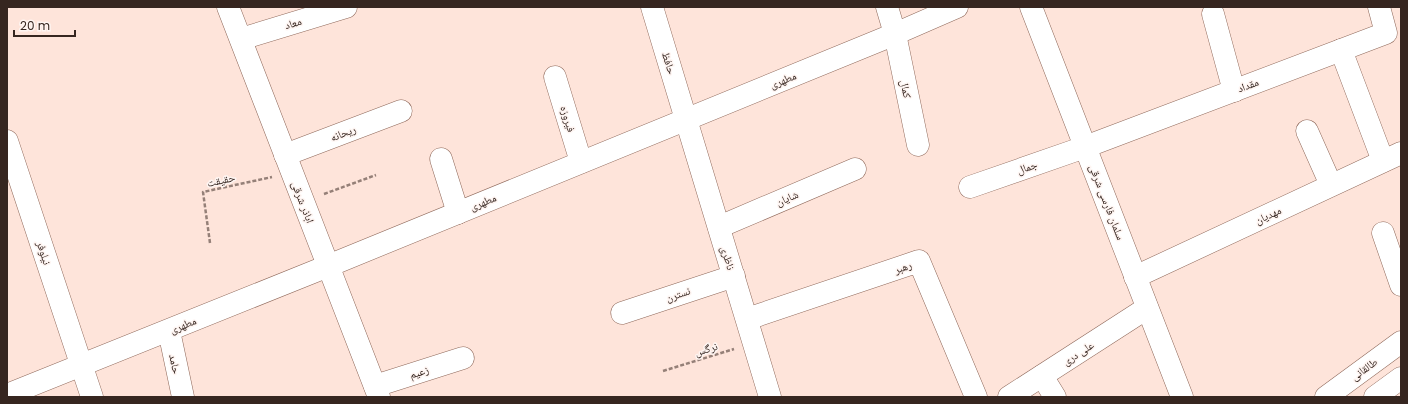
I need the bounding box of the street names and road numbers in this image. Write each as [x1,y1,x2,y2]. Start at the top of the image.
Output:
street label: معاد [283,13,303,33]
street label: حافظ [658,50,680,76]
street label: مطهری [767,67,799,93]
street label: مقداد [1235,74,1261,96]
street label: کمال [896,78,916,100]
street label: فیروزه [556,104,580,135]
street label: ریحانه [328,121,358,145]
street label: جمال [1015,156,1039,178]
street label: سلمان فارسی شرقی [1085,162,1129,242]
street label: حقیقت [205,169,237,191]
street label: اباذر شرقی [288,179,318,225]
street label: شایان [773,186,801,210]
street label: مطهری [467,189,499,215]
street label: مهدیان [1252,202,1284,228]
street label: نیلوفر [32,238,55,267]
street label: ناظری [717,244,739,272]
street label: رهبر [891,257,914,278]
street label: نسترن [664,283,692,305]
street label: مطهری [167,312,199,338]
street label: علی دری [1059,337,1097,369]
street label: نرگس [693,338,719,360]
street label: حامد [165,353,185,375]
street label: طالقانی [1347,354,1381,384]
street label: زعیم [407,361,431,383]

